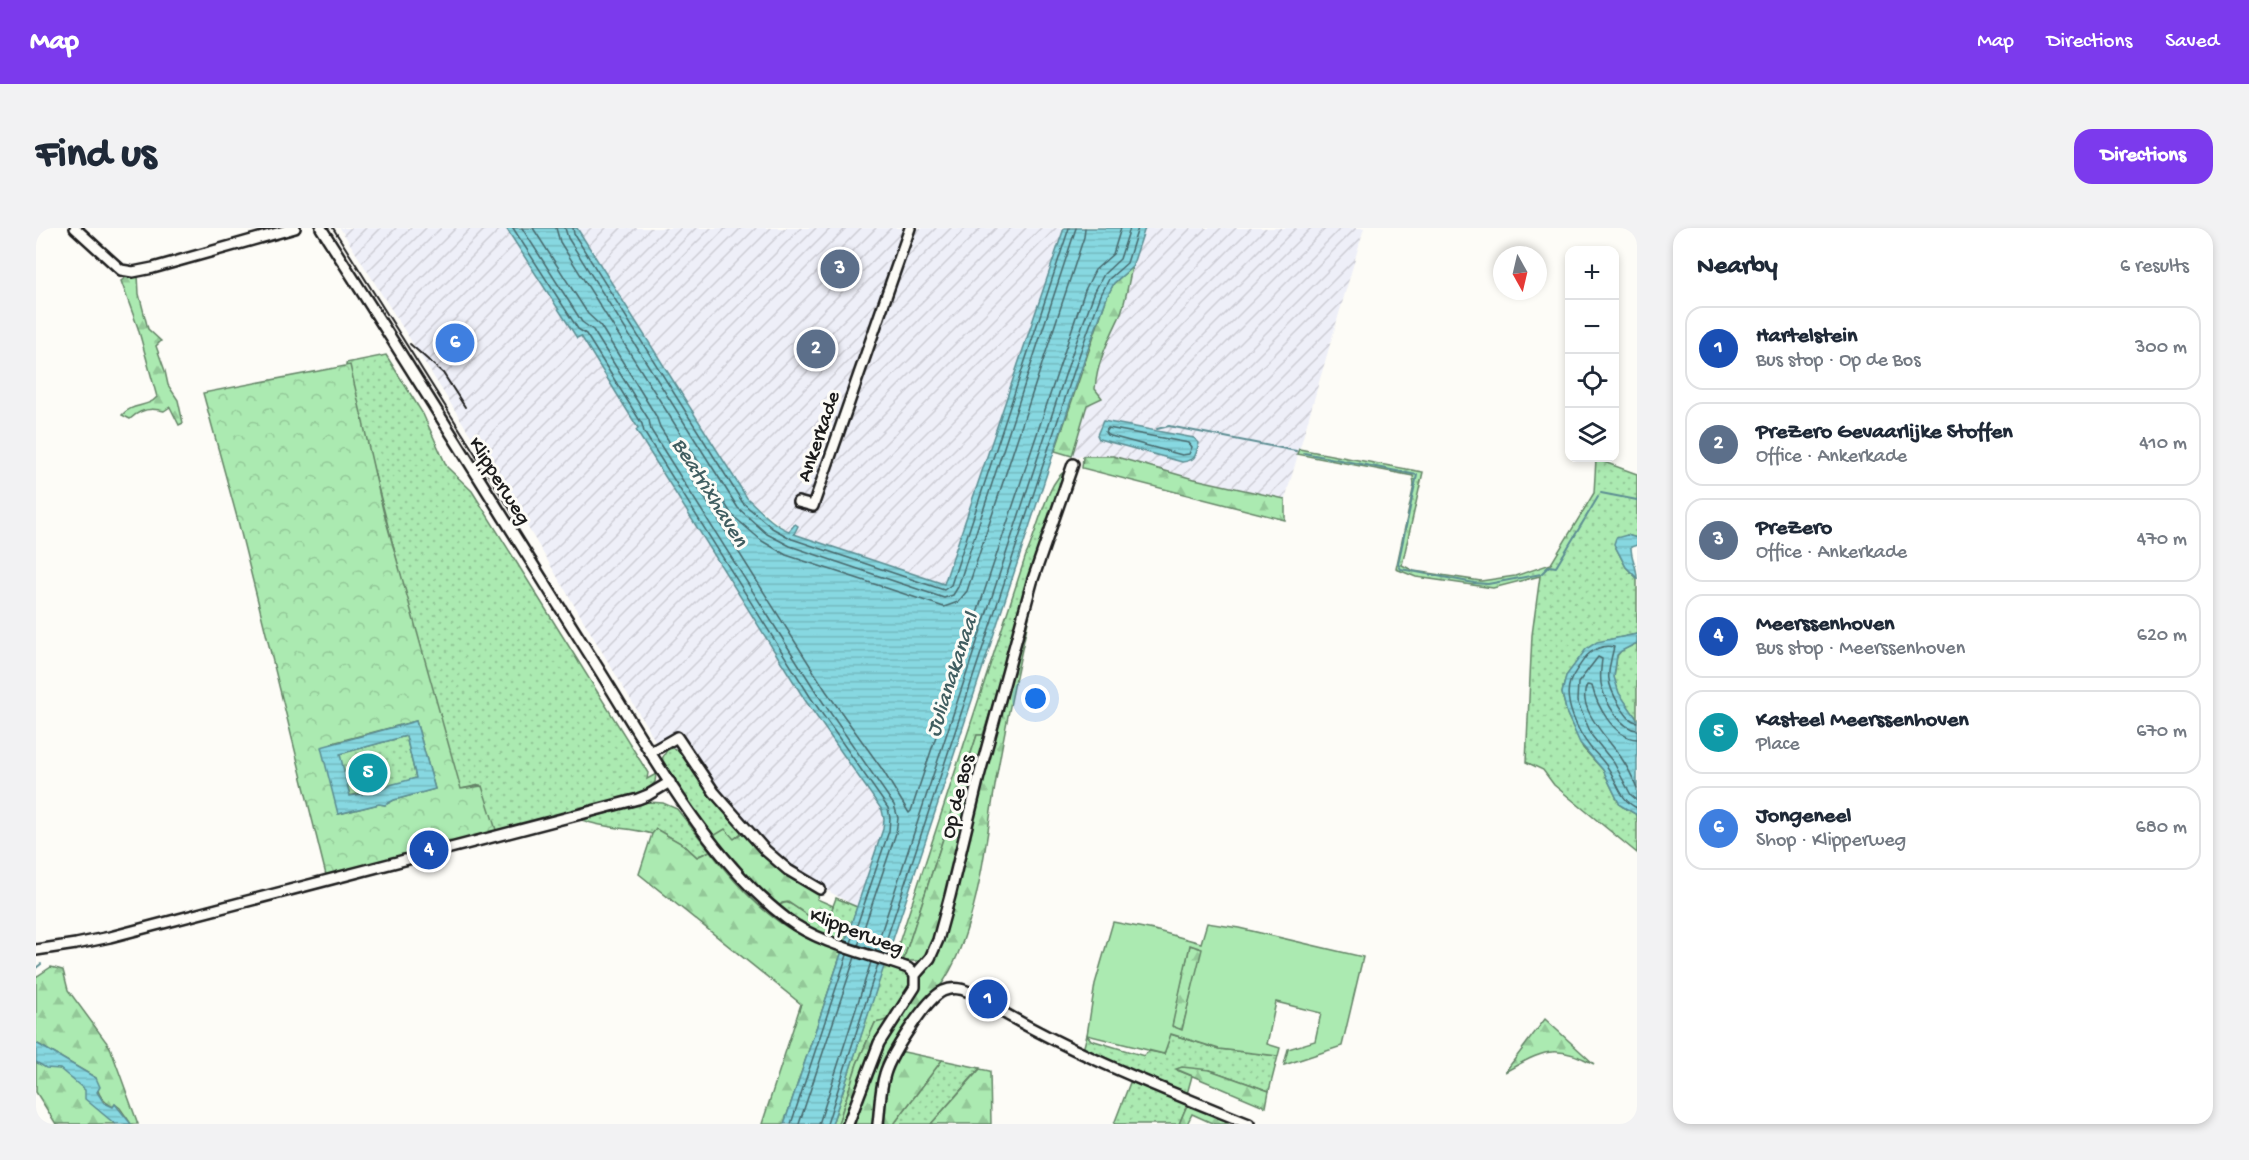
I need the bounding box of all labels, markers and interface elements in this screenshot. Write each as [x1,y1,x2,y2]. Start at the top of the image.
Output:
text: Map [30,26,79,59]
text: Map [1977,30,2014,55]
text: Directions [2047,30,2132,55]
text: Saved [2165,30,2219,55]
button: Directions [2074,129,2213,184]
text: Find us [36,132,156,181]
pin: 3 [820,246,860,291]
north arrow [1493,246,1547,300]
map controls [1565,246,1619,462]
button: + [1565,246,1619,300]
text: Nearby [1697,252,1778,283]
text: 6 results [2120,256,2189,279]
button: − [1565,300,1619,354]
pin: 6 [436,320,474,366]
text: Hartelstein [1756,324,1857,350]
pin: 2 [796,326,836,372]
text: 1 [1714,337,1723,360]
text: 300 m [2135,337,2187,360]
text: Bus stop · Op de Bos [1756,350,1921,373]
button: locate [1565,354,1619,408]
street label: Ankerkade [793,387,848,486]
button: layers [1565,408,1619,462]
text: PreZero Gevaarlijke Stoffen [1756,420,2013,446]
street label: Klipperweg [461,433,535,530]
text: 2 [1714,433,1723,456]
text: 410 m [2139,433,2187,456]
water label: Beatrixhaven [665,434,753,553]
text: Office · Ankerkade [1756,446,1907,469]
text: PreZero [1756,516,1832,542]
text: 3 [1713,529,1724,552]
text: 470 m [2137,529,2187,552]
text: Office · Ankerkade [1756,542,1907,565]
water label: Julianakanaal [922,609,986,740]
text: Meerssenhoven [1756,612,1895,638]
text: 4 [1714,625,1723,648]
text: 620 m [2137,625,2187,648]
text: Bus stop · Meerssenhoven [1756,638,1965,661]
your location [1021,684,1050,713]
text: Kasteel Meerssenhoven [1756,708,1969,734]
text: 5 [1713,721,1724,744]
text: 670 m [2136,721,2187,744]
text: Place [1756,734,1800,757]
pin: 5 [348,750,388,796]
street label: Op de Bos [937,751,982,841]
text: Jongeneel [1756,804,1851,830]
text: 6 [1713,817,1724,840]
text: 680 m [2136,817,2187,840]
pin: 4 [410,828,448,872]
text: Shop · Klipperweg [1756,830,1906,853]
street label: Klipperweg [805,904,906,963]
pin: 1 [968,976,1008,1022]

